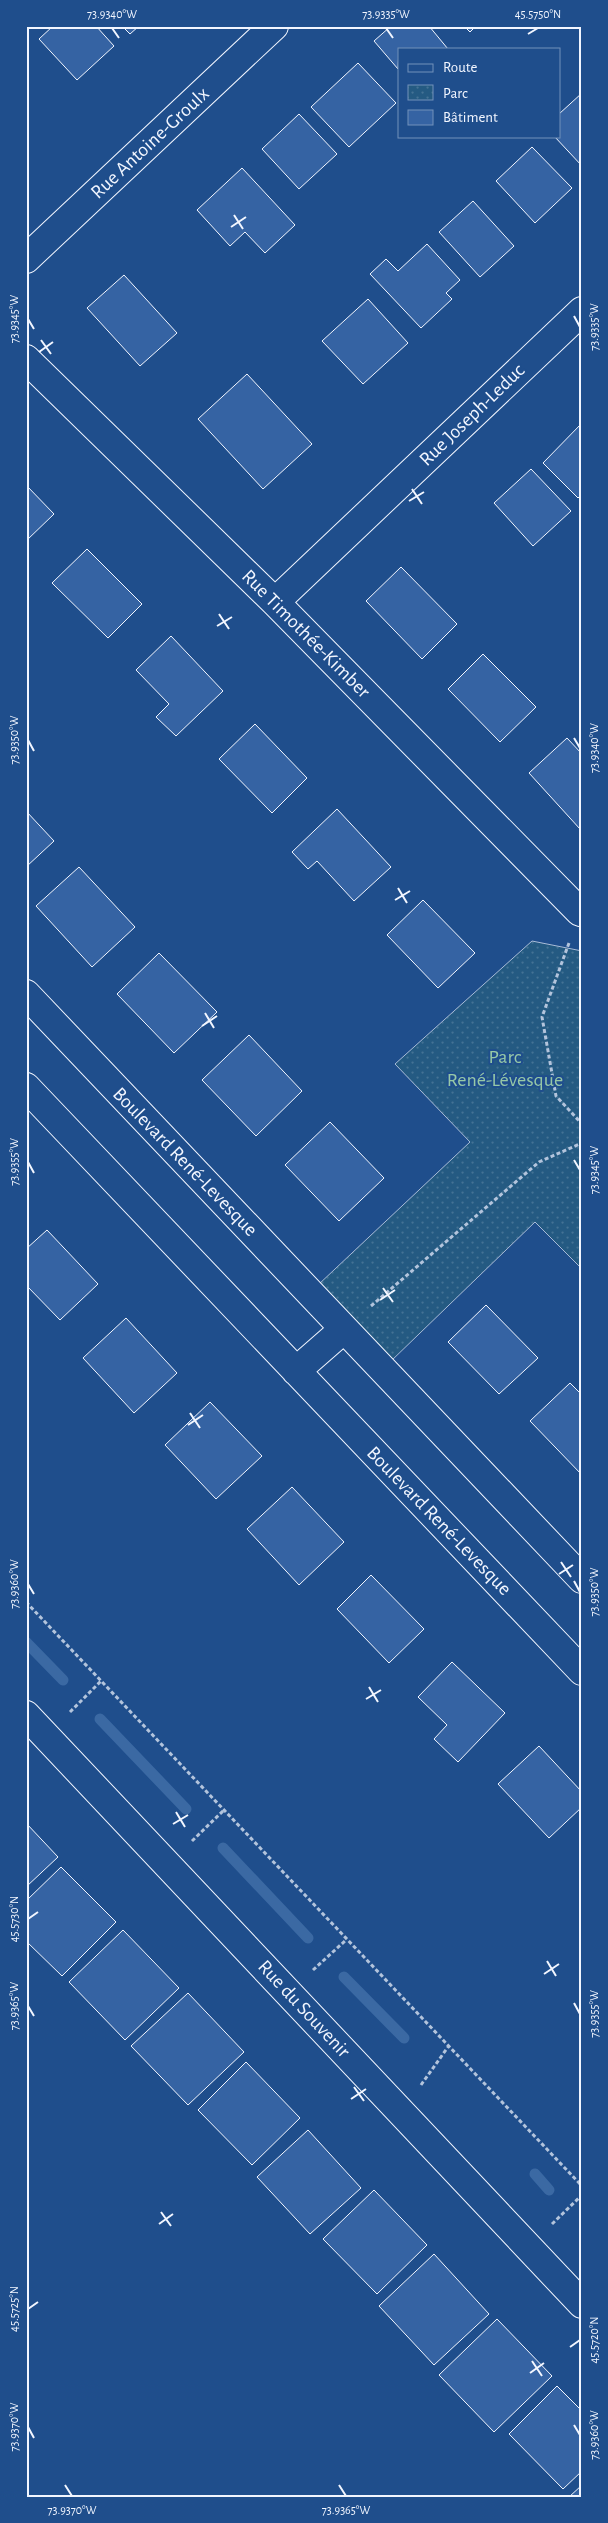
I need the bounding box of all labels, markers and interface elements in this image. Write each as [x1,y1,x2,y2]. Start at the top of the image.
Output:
text: 73.9340°W [87,8,137,20]
text: 73.9335°W [362,8,410,20]
text: 45.5750°N [515,8,561,20]
legend [398,48,560,138]
text: Route [443,60,477,75]
street label: Rue Antoine-Groulx [87,83,213,203]
text: Parc [443,86,468,101]
text: Bâtiment [443,110,498,125]
text: 73.9345°W [8,294,20,343]
text: 73.9335°W [588,303,600,351]
street label: Rue Joseph-Leduc [416,360,529,470]
street label: Rue Timothée-Kimber [238,566,374,702]
text: 73.9350°W [8,715,20,765]
text: 73.9340°W [588,723,600,773]
park label: Parc René-Lévesque [447,1047,563,1090]
street label: Boulevard René-Levesque [109,1084,261,1240]
text: 73.9355°W [8,1138,20,1186]
text: 73.9345°W [588,1145,600,1194]
street label: Boulevard René-Levesque [363,1443,515,1599]
text: 73.9360°W [8,1559,20,1609]
text: 73.9350°W [588,1567,600,1617]
text: 45.5730°N [8,1896,20,1942]
street label: Rue du Souvenir [254,1956,354,2062]
text: 73.9365°W [8,1982,20,2030]
text: 73.9355°W [588,1990,600,2038]
text: 45.5725°N [8,2286,20,2332]
text: 45.5720°N [588,2316,600,2364]
text: 73.9370°W [8,2402,20,2452]
text: 73.9360°W [588,2410,600,2460]
text: 73.9370°W [47,2504,97,2516]
text: 73.9365°W [322,2504,370,2516]

